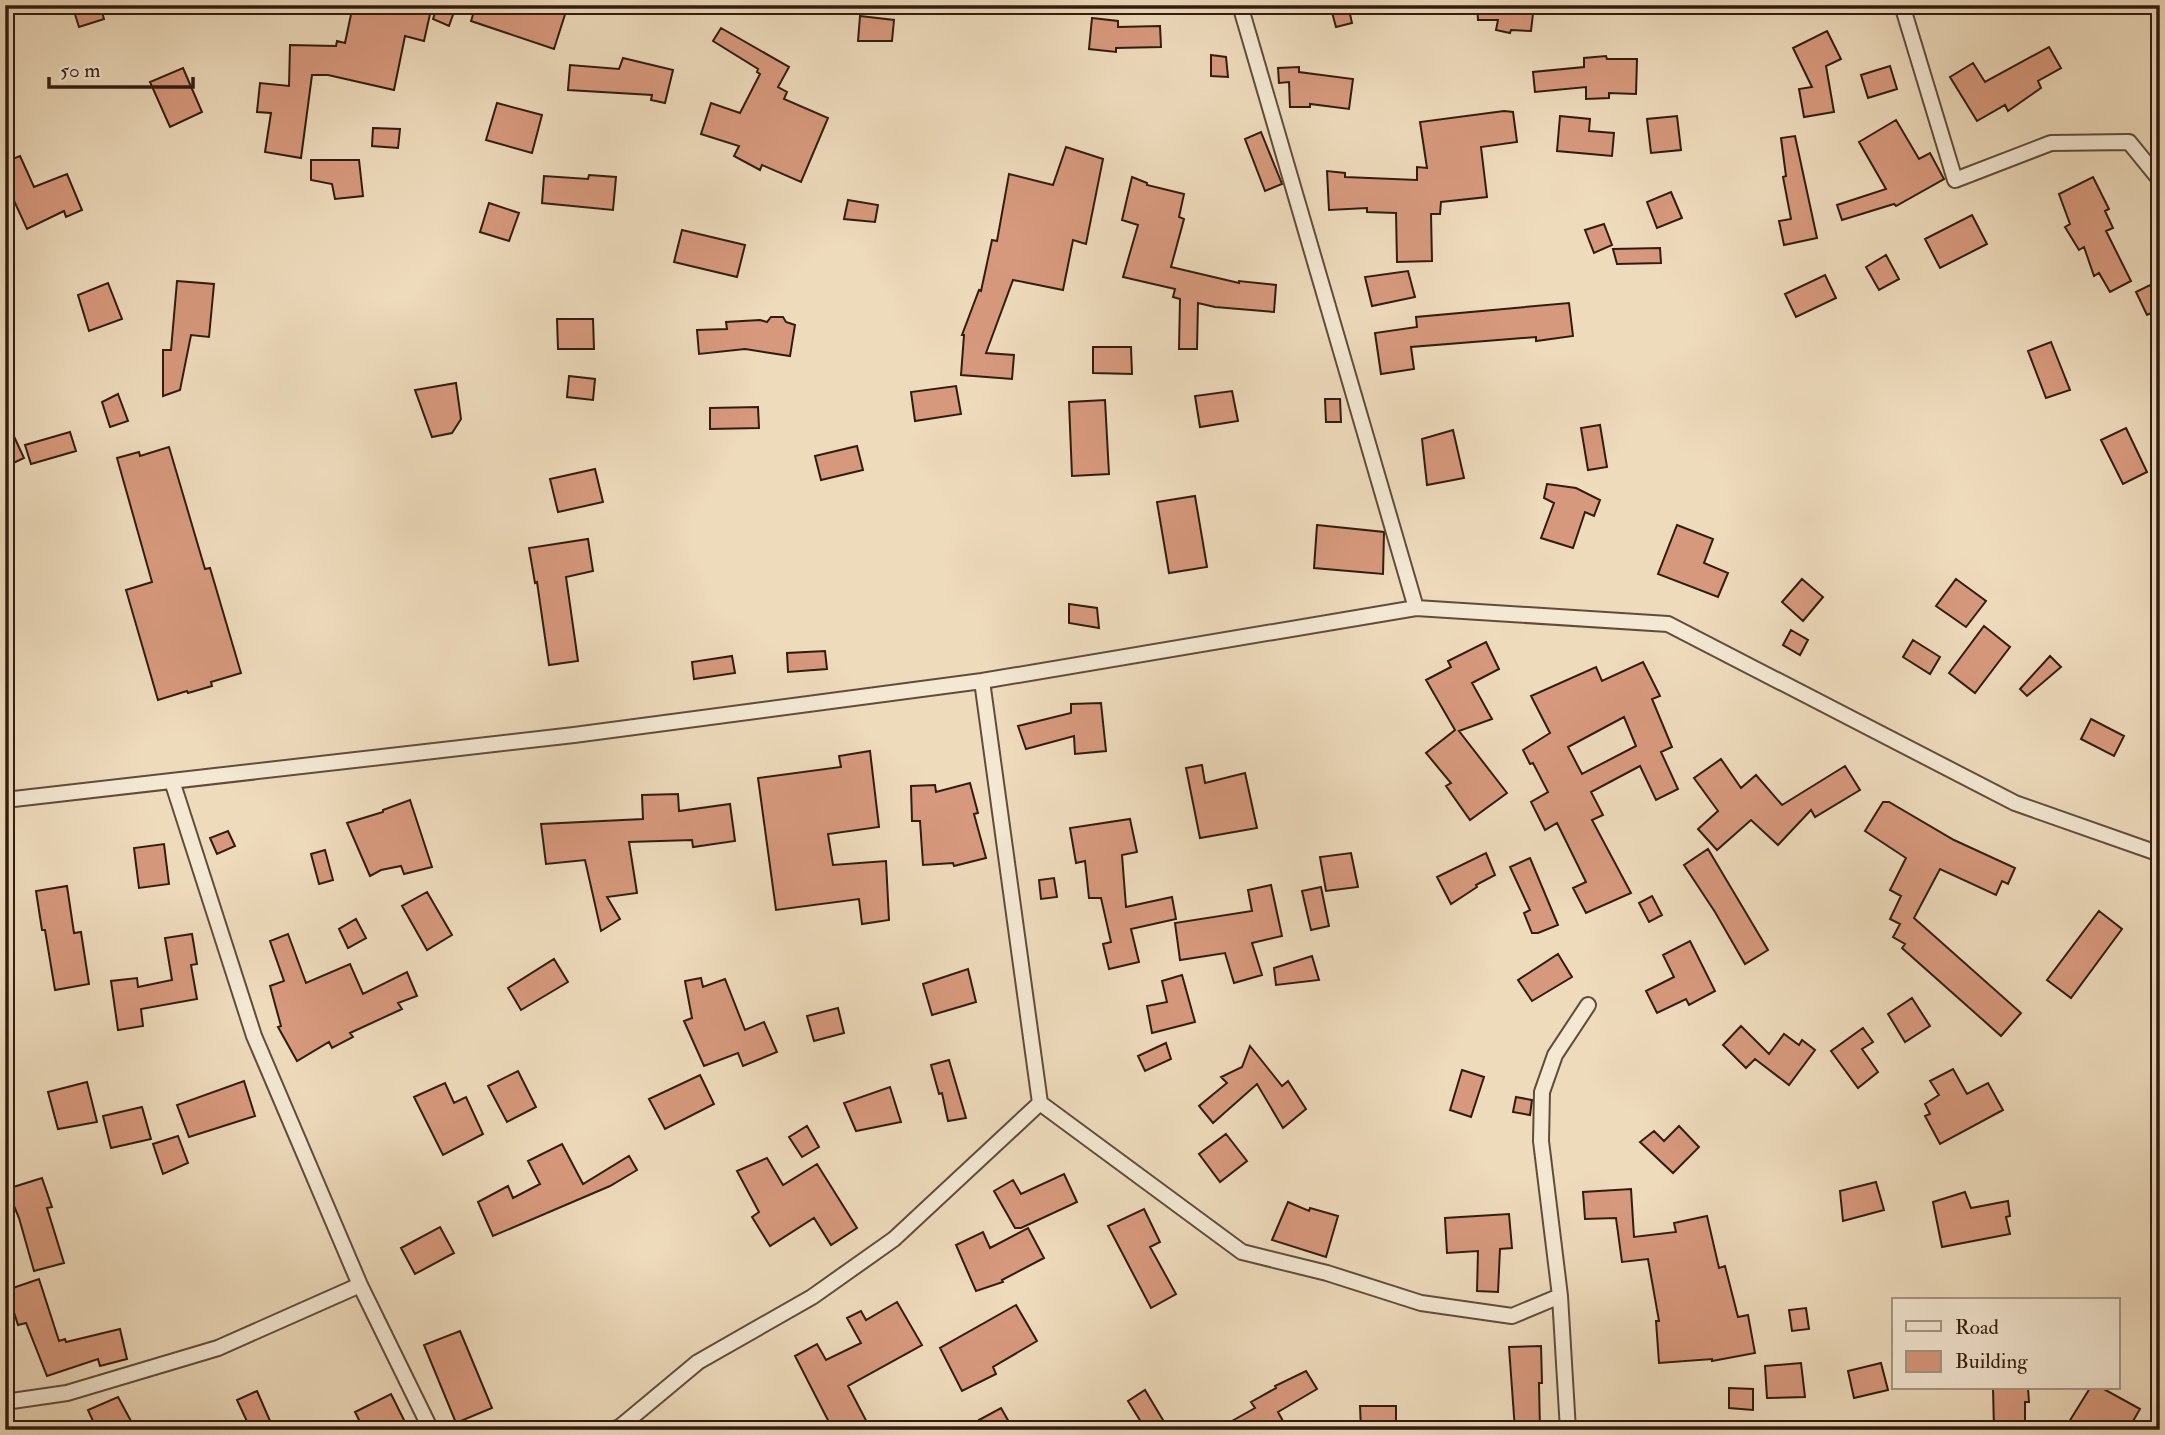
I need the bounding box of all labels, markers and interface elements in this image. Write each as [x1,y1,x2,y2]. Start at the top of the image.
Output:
scale bar [49,46,192,90]
text: 50 m [60,57,101,84]
legend [1892,1298,2120,1390]
text: Road [1955,1314,2000,1341]
text: Building [1955,1348,2028,1375]

